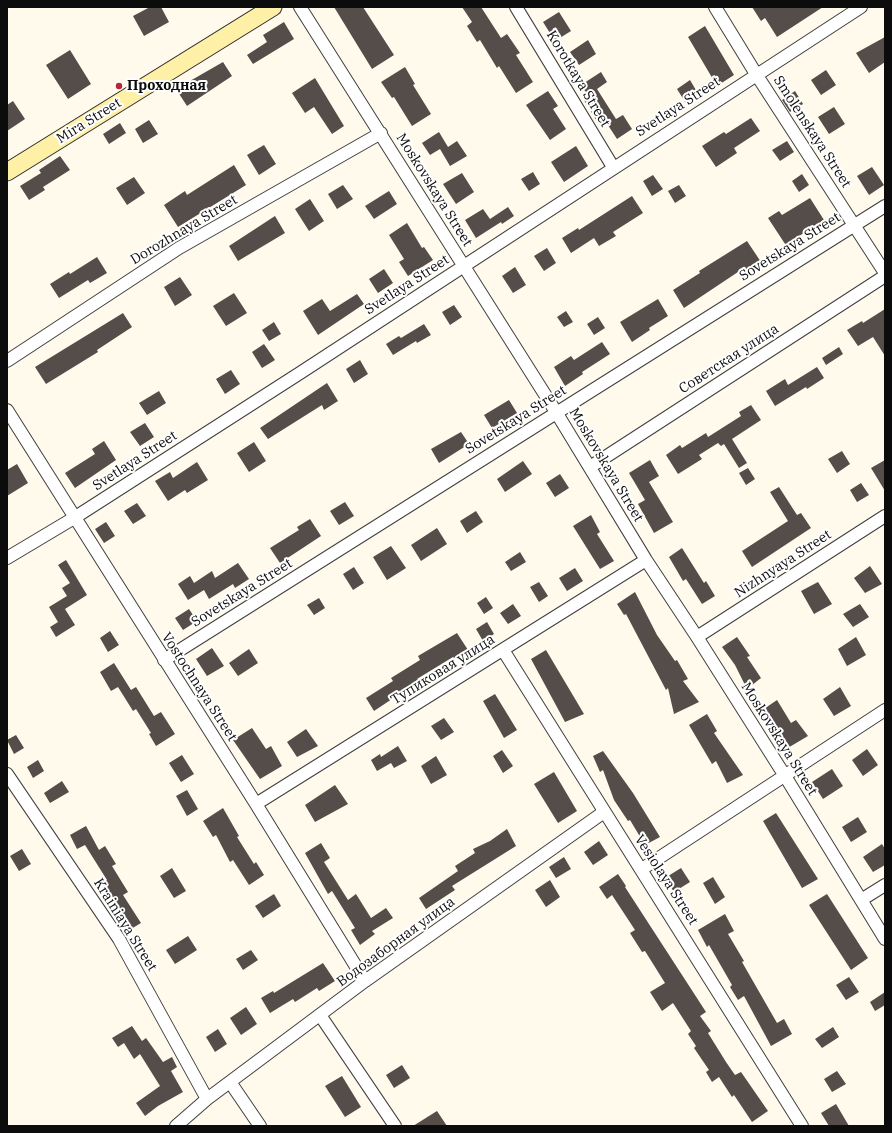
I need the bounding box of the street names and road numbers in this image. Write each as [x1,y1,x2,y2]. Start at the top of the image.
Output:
street label: Korotkaya Street [543,28,613,130]
street label: Svetlaya Street [633,73,723,141]
street label: Smolenskaya Street [770,73,854,191]
street label: Mira Street [54,95,124,147]
street label: Moskovskaya Street [392,130,476,250]
street label: Dorozhnaya Street [128,191,240,269]
street label: Sovetskaya Street [736,209,844,285]
street label: Svetlaya Street [362,251,452,319]
street label: Советская улица [676,321,782,397]
street label: Sovetskaya Street [462,382,570,458]
street label: Moskovskaya Street [565,405,647,525]
street label: Svetlaya Street [90,427,180,495]
street label: Nizhnyaya Street [731,526,835,602]
street label: Sovetskaya Street [188,555,296,631]
street label: Vostochnaya Street [158,630,240,744]
street label: Тупиковая улица [388,631,498,709]
street label: Moskovskaya Street [737,679,821,799]
street label: Vesiolaya Street [631,832,701,928]
street label: Krainiaya Street [90,875,160,975]
street label: Водозаборная улица [334,893,458,991]

